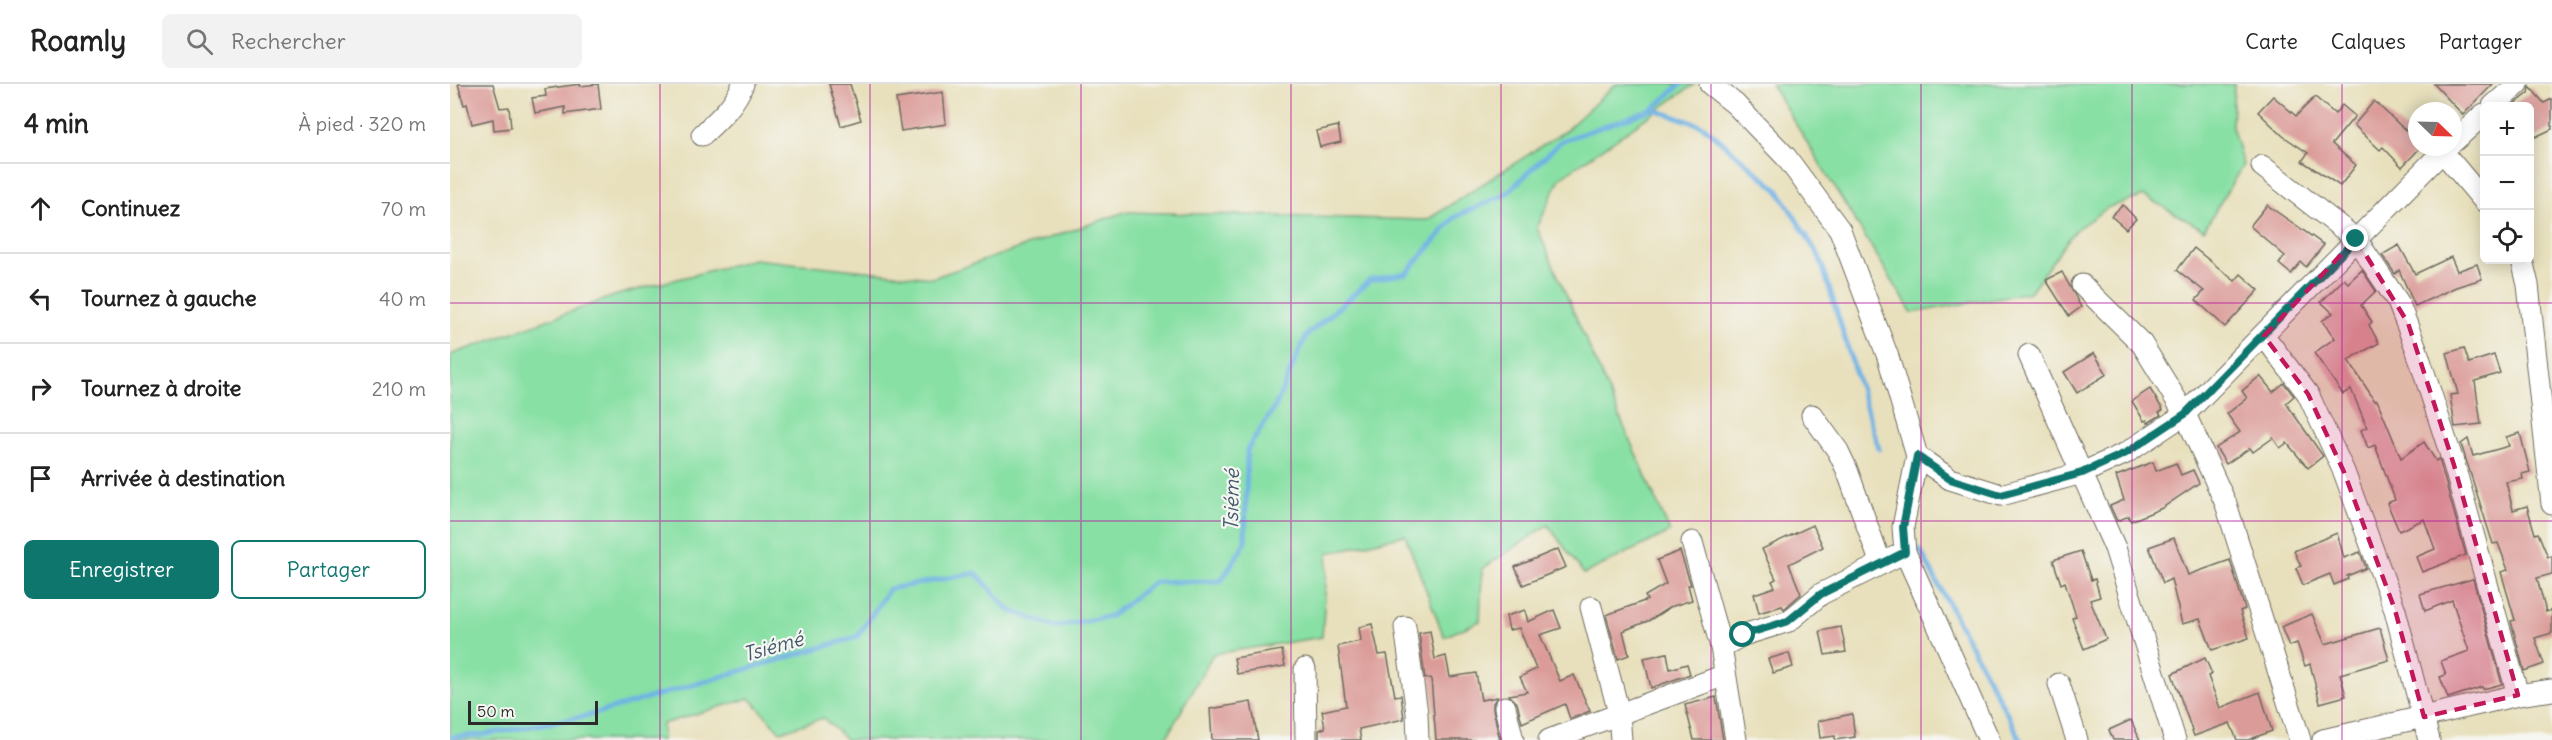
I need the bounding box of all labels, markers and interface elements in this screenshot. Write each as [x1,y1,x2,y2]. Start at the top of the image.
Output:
search box [162,14,582,68]
text: Roamly [30,23,126,59]
icon: search [183,25,216,58]
text: Rechercher [231,27,346,55]
text: Carte [2245,28,2298,55]
text: Calques [2331,28,2406,55]
text: Partager [2439,28,2522,55]
north arrow [2408,102,2462,156]
map controls [2480,102,2534,264]
button: + [2480,102,2534,156]
text: 4 min [24,107,89,140]
text: À pied · 320 m [298,111,426,136]
button: − [2480,156,2534,210]
icon: ahead [24,192,57,225]
text: Continuez [81,194,180,222]
text: 70 m [381,196,426,221]
button: locate [2480,210,2534,264]
route end [2342,225,2368,251]
icon: left [24,282,57,315]
text: Tournez à gauche [81,284,257,312]
text: 40 m [379,286,426,311]
icon: right [24,372,57,405]
text: Tournez à droite [81,374,241,402]
text: 210 m [372,376,426,401]
icon: arrive [24,462,57,495]
text: Arrivée à destination [81,464,285,492]
water label: Tsiémé [1218,468,1244,531]
button: Enregistrer [24,540,219,599]
button: Partager [231,540,426,599]
route start [1729,621,1755,647]
water label: Tsiémé [740,625,807,667]
scale bar [468,698,598,726]
text: 50 m [477,701,515,721]

